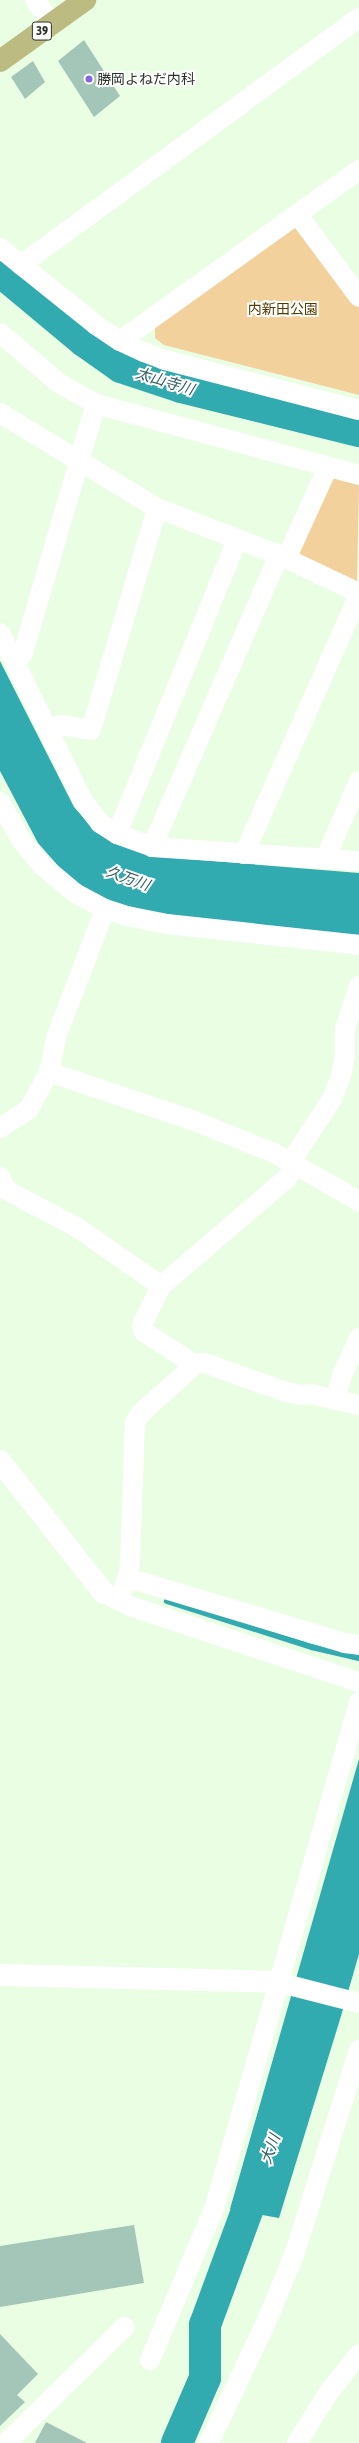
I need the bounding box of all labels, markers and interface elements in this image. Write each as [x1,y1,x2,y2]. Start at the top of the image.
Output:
road number: 39 [31,20,53,42]
place label: 勝岡よねだ内科 [97,71,195,87]
marker: 勝岡よねだ内科 [84,74,94,84]
park label: 内新田公園 [248,301,318,317]
water label: 太山寺川 [134,364,196,398]
water label: 久万川 [104,862,152,894]
water label: 大川 [256,2132,284,2166]

